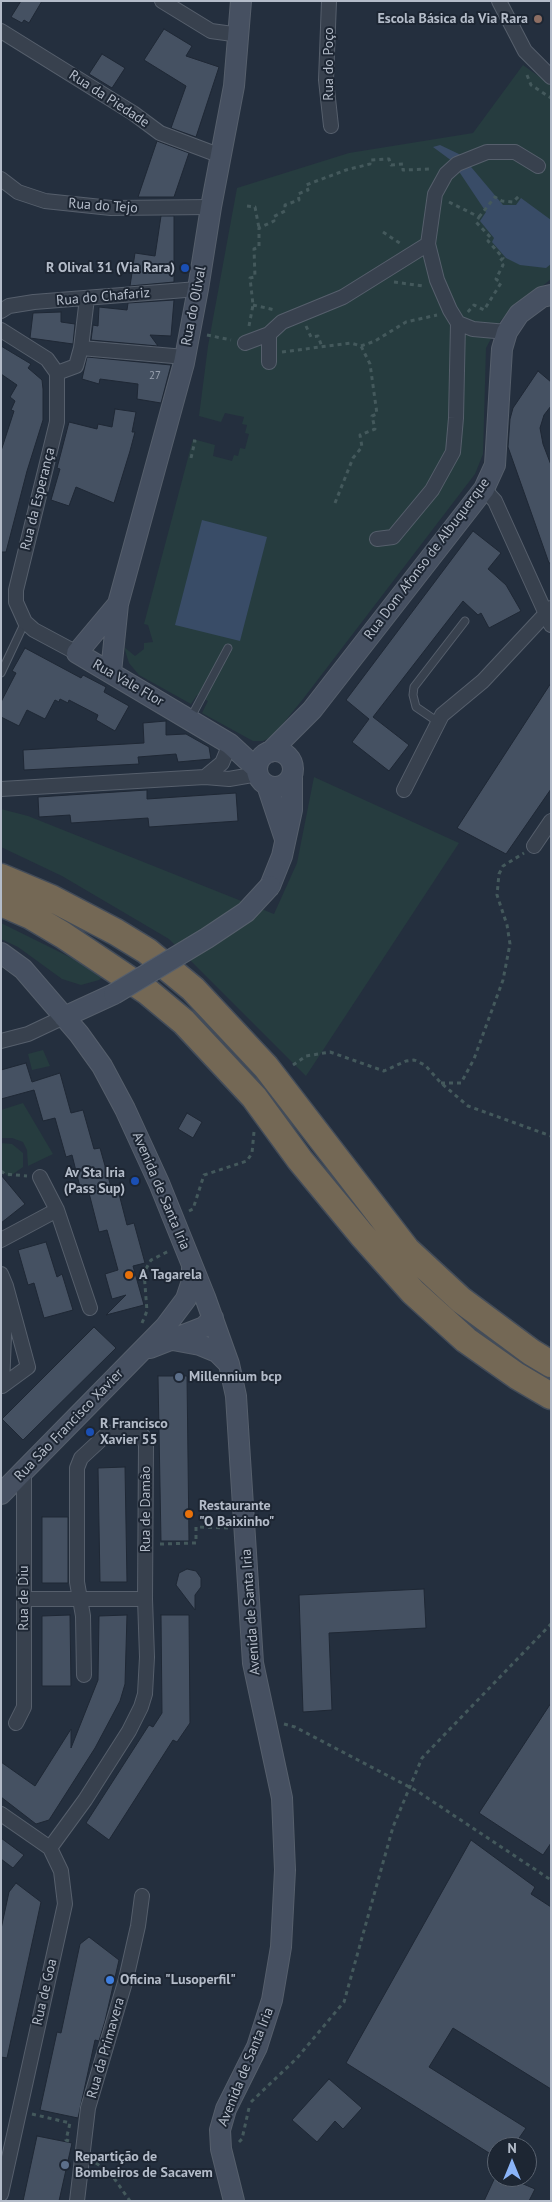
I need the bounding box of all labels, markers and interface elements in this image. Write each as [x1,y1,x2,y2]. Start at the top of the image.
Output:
place label: Escola Básica da Via Rara [377,11,528,27]
marker: Escola Básica da Via Rara [532,13,544,25]
street label: Rua do Poço [321,27,337,101]
street label: Rua da Piedade [66,67,152,131]
street label: Rua do Tejo [68,195,138,217]
place label: R Olival 31 (Via Rara) [46,260,175,276]
marker: R Olival 31 (Via Rara) [179,262,191,274]
street label: Rua do Olival [178,265,210,347]
street label: Rua do Chafariz [55,285,151,309]
house number: 27 [149,369,161,383]
street label: Rua da Esperança [17,446,59,552]
street label: Rua Dom Afonso de Albuquerque [361,475,493,643]
street label: Rua Vale Flor [90,656,166,710]
street label: Avenida de Santa Iria [129,1130,193,1252]
place label: Av Sta Iria (Pass Sup) [64,1165,125,1198]
marker: Av Sta Iria (Pass Sup) [129,1175,141,1187]
place label: A Tagarela [139,1267,202,1283]
marker: A Tagarela [123,1269,135,1281]
street label: Rua São Francisco Xavier [11,1365,127,1485]
place label: Millennium bcp [189,1369,282,1385]
marker: Millennium bcp [173,1371,185,1383]
place label: R Francisco Xavier 55 [100,1416,168,1448]
marker: R Francisco Xavier 55 [84,1426,96,1438]
street label: Rua de Damão [138,1466,154,1552]
place label: Restaurante "O Baixinho" [199,1498,274,1530]
marker: Restaurante "O Baixinho" [183,1508,195,1520]
street label: Avenida de Santa Iria [238,1548,264,1676]
street label: Rua de Diu [16,1565,32,1631]
street label: Rua de Goa [29,1957,61,2027]
place label: Oficina "Lusoperfil" [120,1972,236,1988]
marker: Oficina "Lusoperfil" [104,1974,116,1986]
street label: Rua da Primavera [84,1996,128,2100]
street label: Avenida de Santa Iria [215,2005,277,2129]
north arrow [487,2137,537,2187]
text: N [507,2139,517,2157]
place label: Repartição de Bombeiros de Sacavem [75,2149,213,2182]
marker: Repartição de Bombeiros de Sacavem [59,2159,71,2171]

